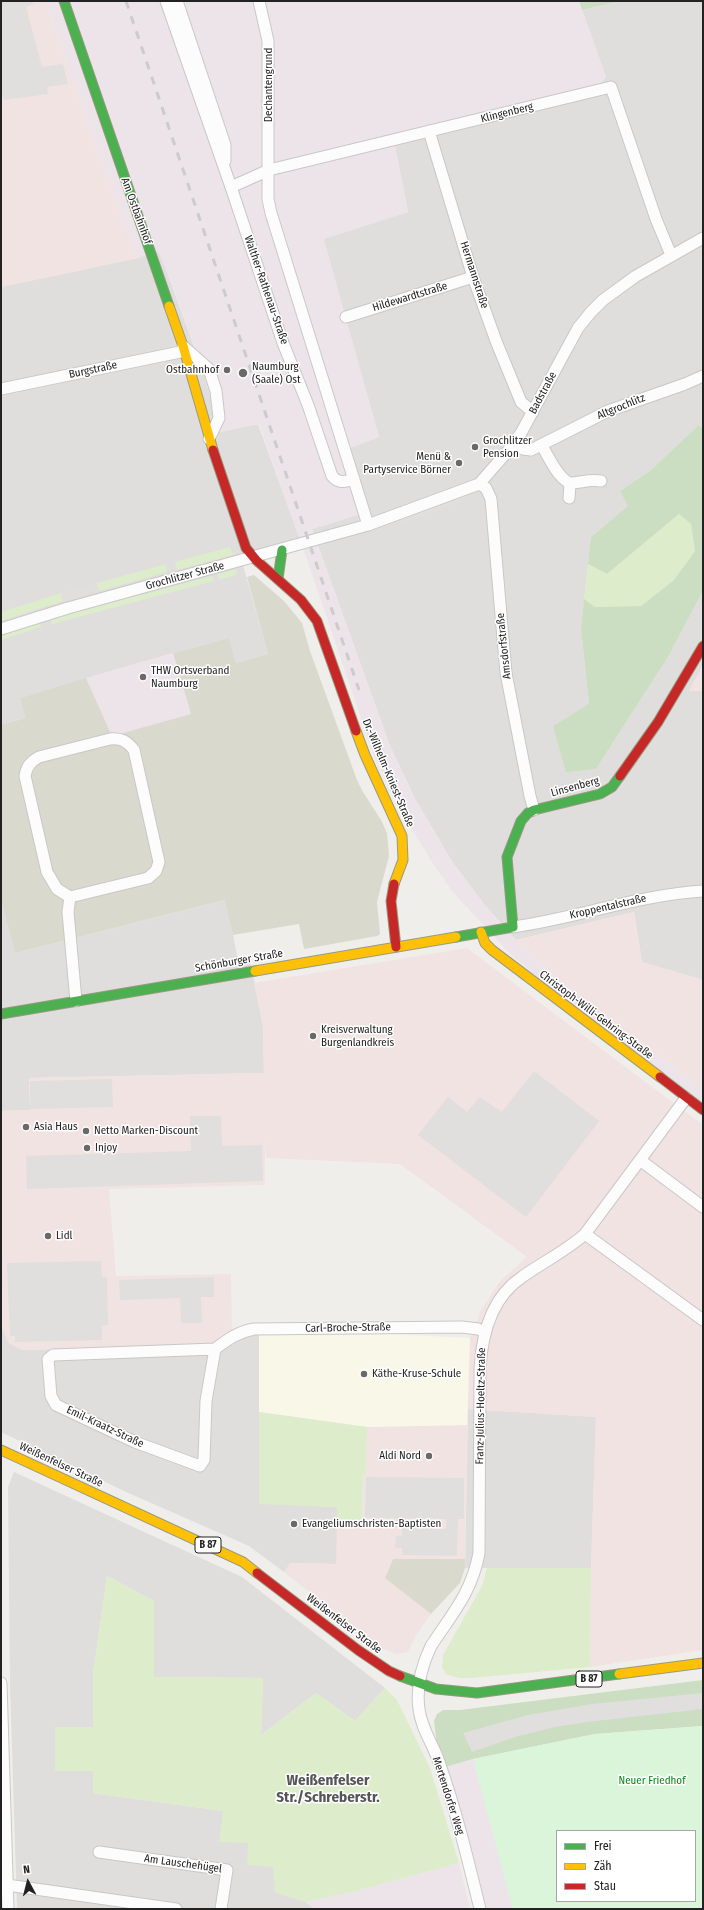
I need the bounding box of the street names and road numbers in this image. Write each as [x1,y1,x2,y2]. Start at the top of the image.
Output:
street label: Dechantengrund [262,48,276,122]
street label: Klingenberg [479,100,535,126]
street label: Am Ostbahnhof [118,176,154,246]
street label: Walther-Rathenau-Straße [241,234,291,346]
street label: Hermannstraße [457,240,491,310]
street label: Hildewardtstraße [371,279,449,315]
street label: Burgstraße [68,358,118,382]
street label: Badstraße [526,370,560,416]
street label: Altgrochlitz [595,391,647,423]
street label: Grochlitzer Straße [144,559,226,593]
street label: Amsdorfstraße [494,612,514,680]
street label: Dr.-Wilhelm-Kniest-Straße [359,717,417,829]
street label: Linsenberg [549,774,601,800]
street label: Kroppentalstraße [568,892,648,922]
street label: Schönburger Straße [194,947,284,975]
street label: Christoph-Willi-Gehring-Straße [537,968,655,1062]
street label: Carl-Broche-Straße [305,1321,391,1335]
street label: Franz-Julius-Hoeltz-Straße [473,1347,489,1465]
street label: Emil-Kraatz-Straße [64,1403,146,1451]
street label: Weißenfelser Straße [17,1440,105,1490]
road number: B 87 [195,1537,221,1553]
street label: Weißenfelser Straße [304,1591,384,1657]
road number: B 87 [576,1671,602,1687]
street label: Mertendorfer Weg [429,1755,467,1837]
street label: Am Lauschehügel [143,1852,223,1876]

